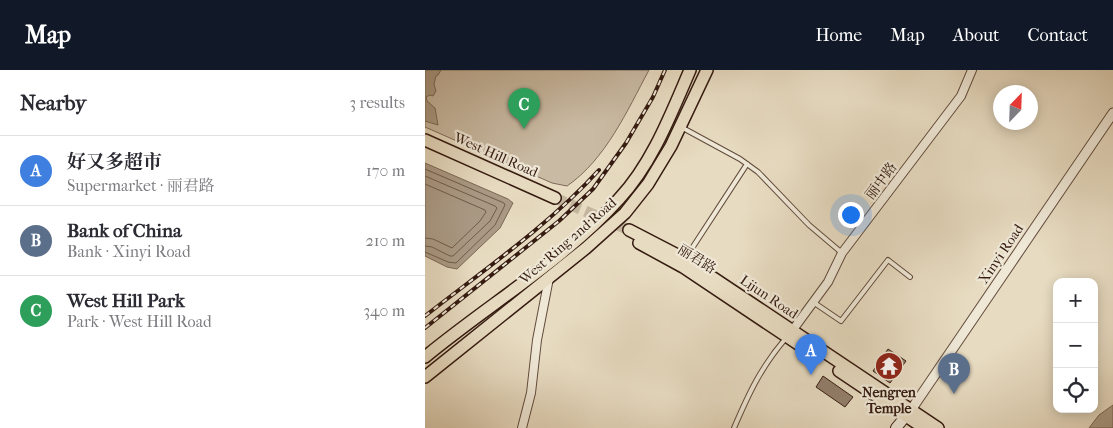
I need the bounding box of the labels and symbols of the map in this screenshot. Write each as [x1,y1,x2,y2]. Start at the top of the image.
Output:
north arrow [993,85,1038,130]
pin: C [508,88,540,129]
street label: West Hill Road [450,129,541,181]
street label: 丽中路 [862,159,900,203]
street label: West Ring 2nd Road [515,194,620,288]
your location [838,202,864,228]
street label: Xinyi Road [975,221,1027,287]
street label: 丽君路 [675,241,719,277]
street label: Lijun Road [737,271,802,323]
pin: A [795,334,827,375]
temple icon: Nengren Temple [874,351,904,381]
pin: B [938,353,970,394]
place label: Nengren Temple [862,384,917,417]

